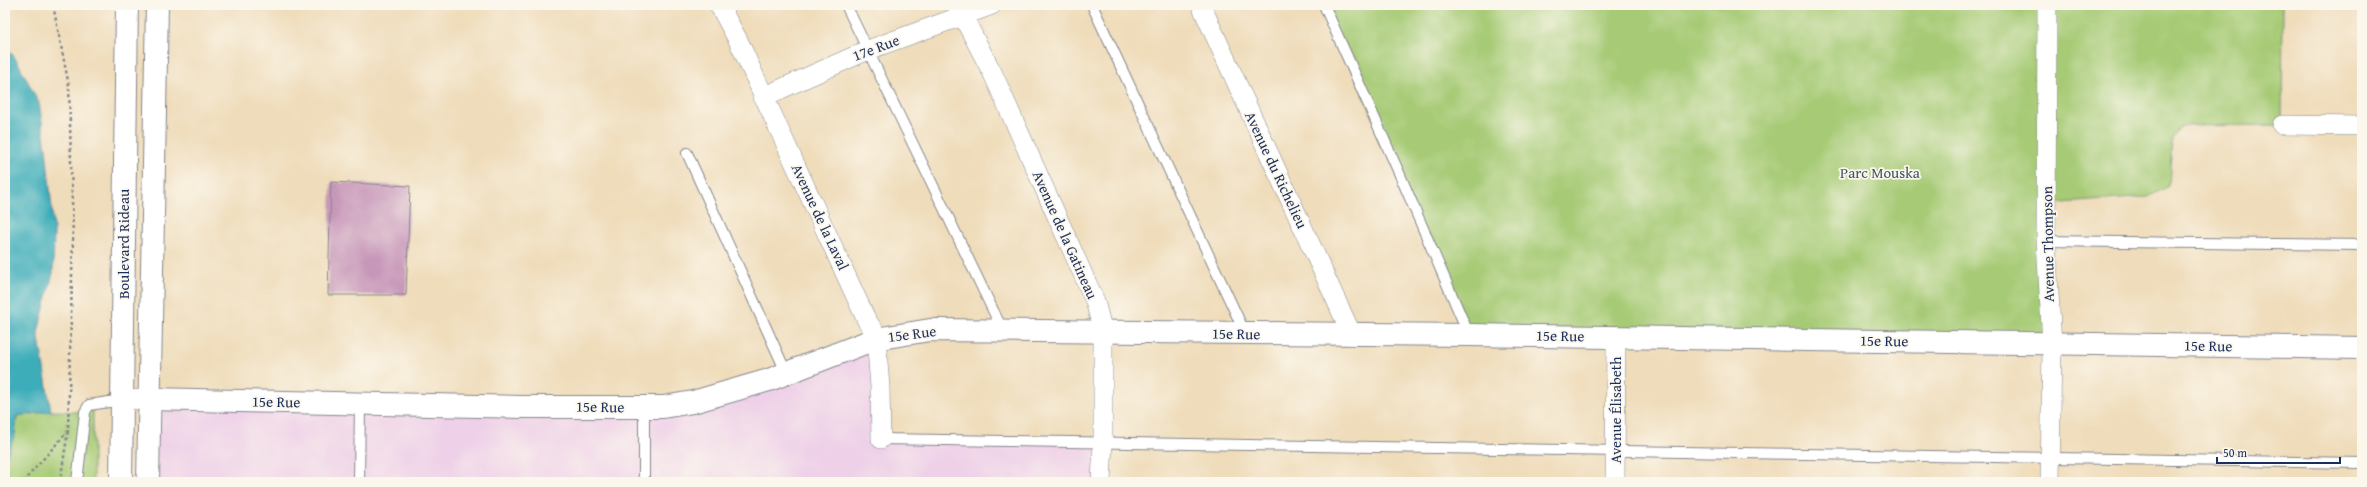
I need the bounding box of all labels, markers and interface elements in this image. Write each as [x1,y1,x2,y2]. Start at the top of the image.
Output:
street label: 17e Rue [849,29,902,66]
street label: Avenue du Richelieu [1240,108,1313,233]
street label: Avenue de la Laval [787,160,854,273]
park label: Parc Mouska [1840,162,1920,183]
street label: Avenue de la Gatineau [1028,167,1104,303]
street label: Avenue Thompson [2036,185,2059,302]
street label: Boulevard Rideau [113,188,134,299]
street label: 15e Rue [887,320,937,347]
street label: 15e Rue [1212,323,1260,344]
street label: 15e Rue [1536,325,1584,346]
street label: 15e Rue [1860,330,1908,351]
street label: 15e Rue [2184,335,2232,356]
street label: Avenue Élisabeth [1605,356,1626,463]
street label: 15e Rue [252,391,300,412]
street label: 15e Rue [576,396,624,417]
scale bar [2217,439,2340,465]
text: 50 m [2223,444,2247,461]

